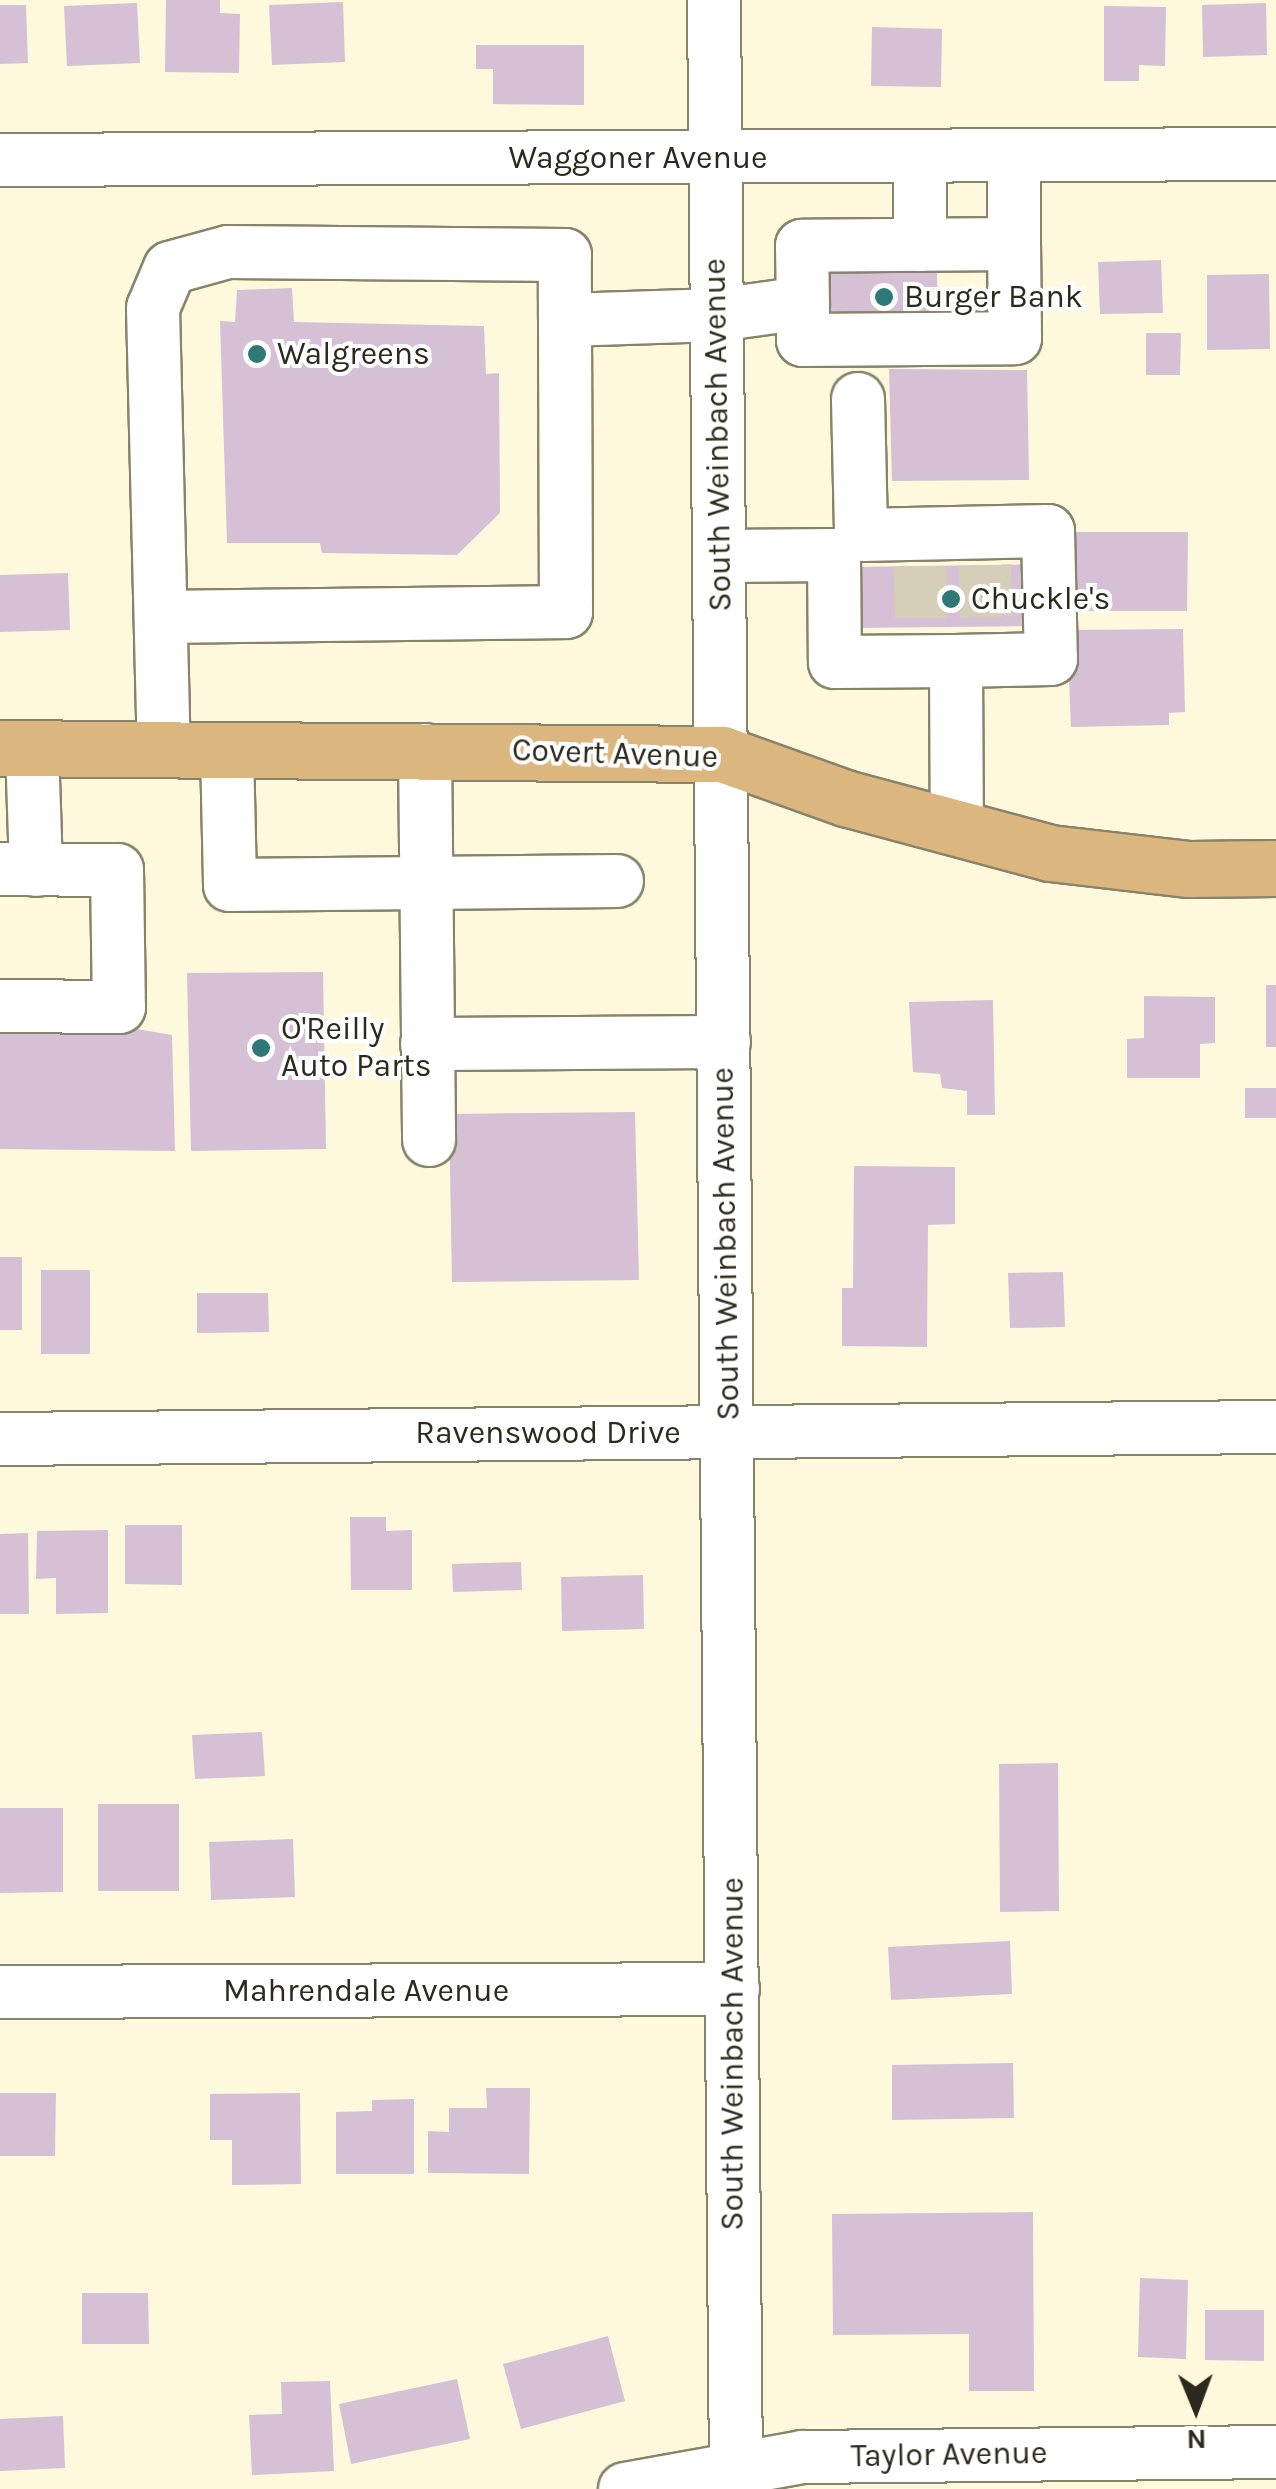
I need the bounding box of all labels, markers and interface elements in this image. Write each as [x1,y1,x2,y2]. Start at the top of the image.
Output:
street label: Waggoner Avenue [508,139,768,177]
street label: South Weinbach Avenue [696,258,740,612]
place label: Burger Bank [904,278,1083,316]
marker: Burger Bank [873,286,895,308]
place label: Walgreens [277,335,430,373]
marker: Walgreens [246,343,268,365]
place label: Chuckle's [971,580,1110,618]
marker: Chuckle's [940,588,962,610]
street label: Covert Avenue [511,731,719,777]
place label: O'Reilly Auto Parts [281,1011,432,1086]
marker: O'Reilly Auto Parts [250,1037,272,1059]
street label: South Weinbach Avenue [704,1067,748,1421]
street label: Ravenswood Drive [415,1414,681,1452]
street label: South Weinbach Avenue [714,1877,752,2231]
street label: Mahrendale Avenue [223,1972,509,2010]
north arrow [1146,2359,1246,2459]
text: N [1186,2423,1207,2456]
street label: Taylor Avenue [850,2434,1048,2476]

